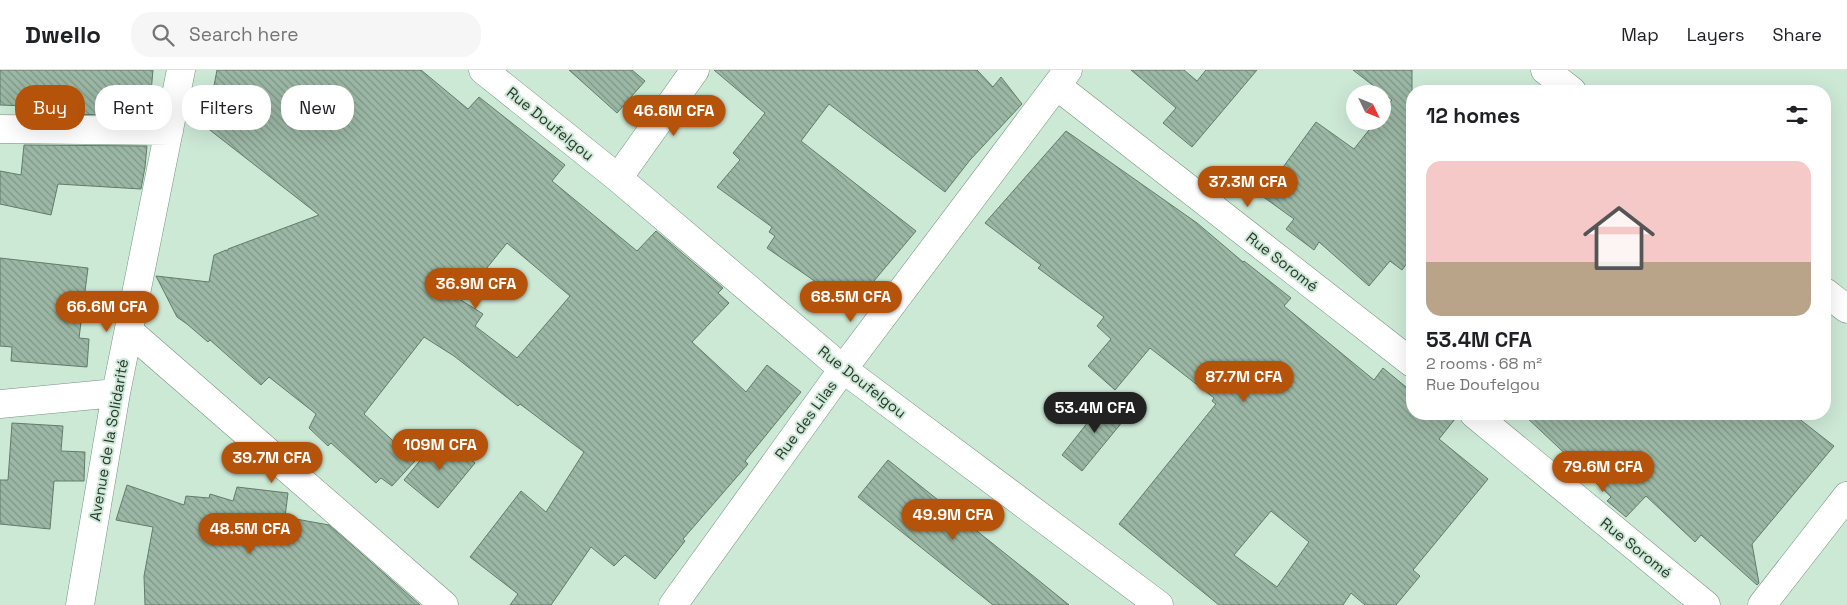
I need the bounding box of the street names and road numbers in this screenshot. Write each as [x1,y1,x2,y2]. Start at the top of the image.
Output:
street label: Rue Doufelgou [503,83,598,165]
street label: Rue Soromé [1242,228,1322,296]
street label: Rue Doufelgou [814,341,910,422]
street label: Avenue de la Solidarité [85,357,132,522]
street label: Rue des Lilas [770,376,841,463]
street label: Rue Soromé [1597,513,1676,582]

